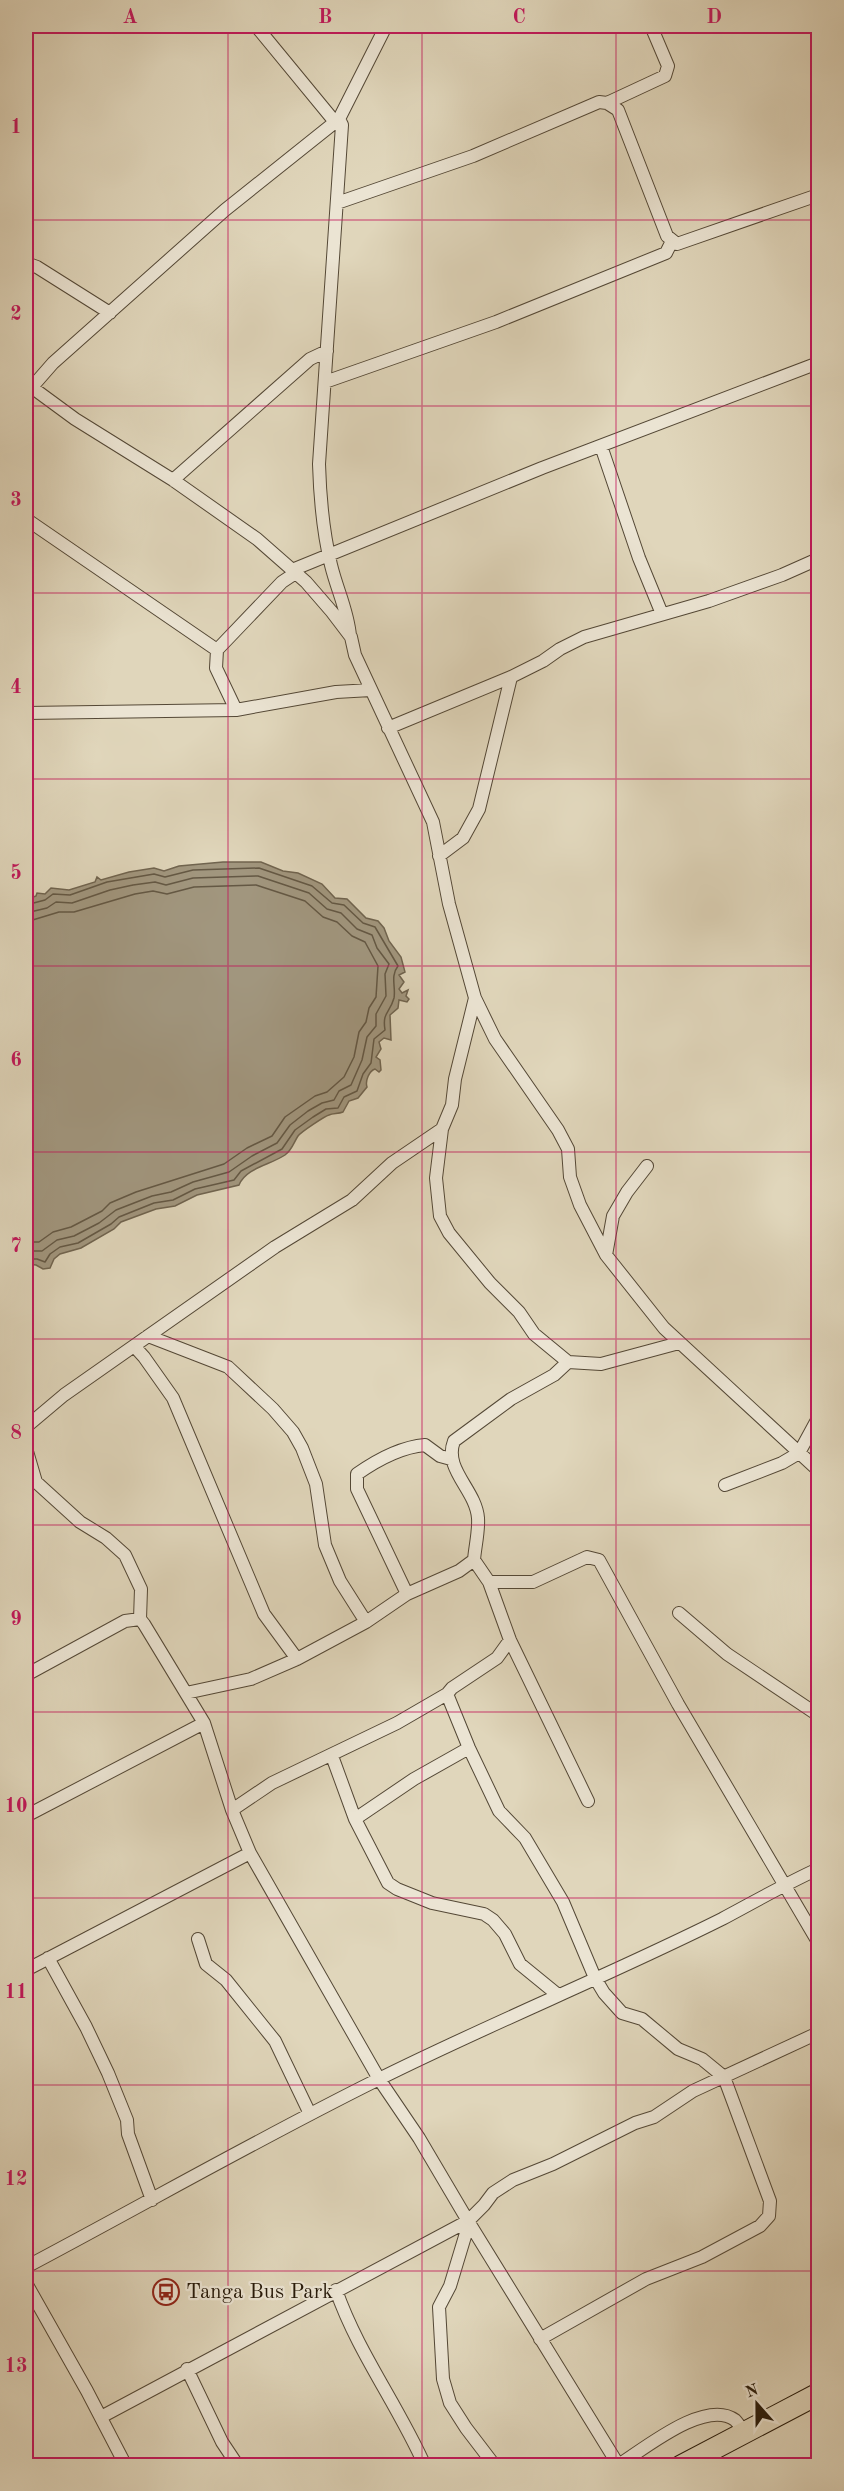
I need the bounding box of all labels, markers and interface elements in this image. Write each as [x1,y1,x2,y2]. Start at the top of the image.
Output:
text: A [122,8,138,28]
text: B [318,8,332,28]
text: C [512,8,526,28]
text: D [706,8,722,28]
text: 1 [10,118,22,138]
text: 2 [10,305,22,325]
text: 3 [10,491,22,511]
text: 4 [10,678,22,698]
text: 5 [10,863,22,884]
text: 6 [10,1051,22,1071]
text: 7 [10,1237,22,1257]
text: 8 [10,1424,22,1444]
text: 9 [10,1610,22,1630]
text: 10 [4,1797,28,1817]
text: 11 [4,1983,28,2003]
text: 12 [4,2170,28,2190]
bus stop icon: Tanga Bus Park [151,2277,181,2307]
place label: Tanga Bus Park [186,2282,333,2303]
text: 13 [4,2357,28,2377]
north arrow [727,2374,787,2434]
text: N [744,2382,762,2402]

